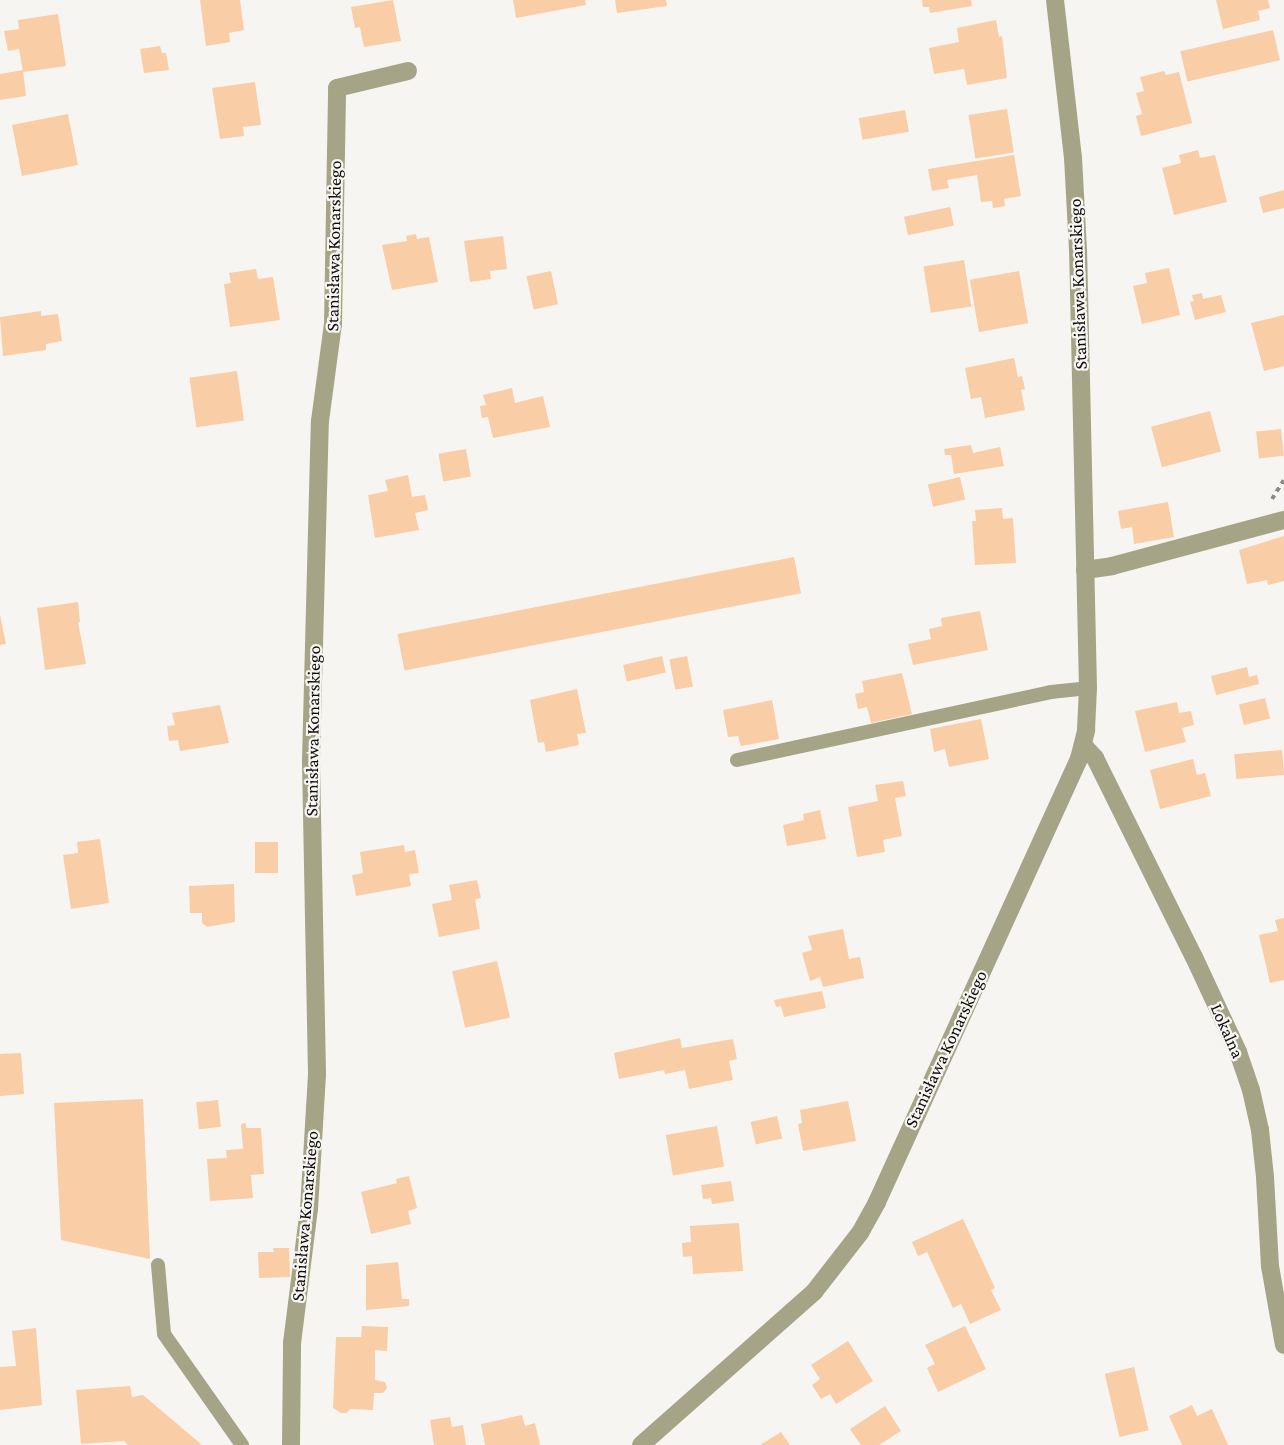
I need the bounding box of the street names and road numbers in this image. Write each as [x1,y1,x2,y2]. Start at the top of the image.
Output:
street label: Stanisława Konarskiego [322,160,346,332]
street label: Stanisława Konarskiego [1064,198,1092,370]
street label: Stanisława Konarskiego [301,645,325,817]
street label: Stanisława Konarskiego [900,967,992,1131]
street label: Lokalna [1205,1000,1249,1062]
street label: Stanisława Konarskiego [287,1130,323,1302]

